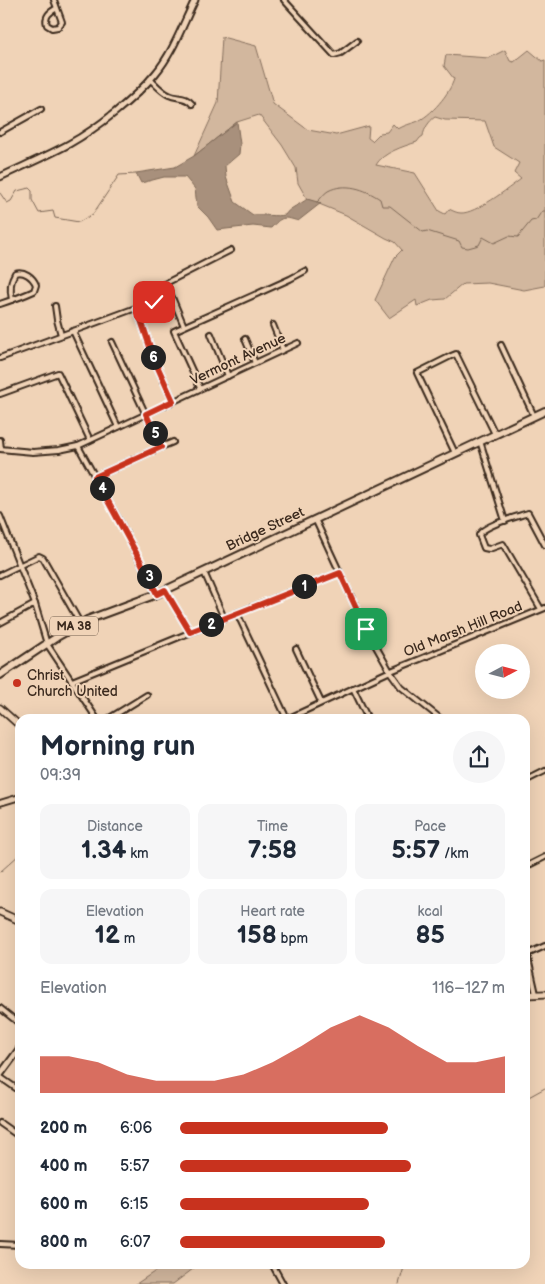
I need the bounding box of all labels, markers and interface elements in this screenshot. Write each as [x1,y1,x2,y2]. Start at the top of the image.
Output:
pin [133,281,175,323]
icon: check [140,288,168,316]
street label: Vermont Avenue [188,329,288,389]
pin: 6 [140,344,166,370]
text: 6 [149,349,158,366]
pin: 5 [142,420,168,446]
text: 5 [151,425,160,442]
pin: 4 [90,476,114,500]
text: 4 [98,480,107,497]
street label: Bridge Street [223,503,307,555]
pin: 3 [136,564,162,588]
text: 3 [145,568,154,585]
pin: 1 [292,574,316,598]
text: 1 [302,578,307,595]
street label: Old Marsh Hill Road [401,597,525,661]
pin [345,608,387,650]
pin: 2 [198,612,224,636]
icon: arrive [352,615,380,643]
road number: MA 38 [50,616,98,636]
text: 2 [207,616,216,633]
north arrow [475,644,530,699]
map controls [475,644,530,699]
place label: Christ Church United [27,667,118,700]
marker: Christ Church United [11,677,23,689]
text: Morning run [40,730,195,763]
button: share [453,731,505,783]
text: 09:39 [40,766,81,785]
text: Distance [87,818,143,835]
text: Time [257,818,288,835]
text: Pace [414,818,446,835]
text: 1.34 [81,835,126,866]
text: 7:58 [248,835,297,866]
text: 5:57 [392,835,440,866]
text: km [126,845,149,862]
text: /km [440,845,469,862]
text: Elevation [86,903,144,920]
text: Heart rate [240,903,305,920]
text: kcal [418,903,443,920]
text: 12 [94,920,120,951]
text: 158 [237,920,277,951]
text: 85 [415,920,445,951]
text: m [120,930,135,947]
text: bpm [277,930,308,947]
text: Elevation [40,979,107,998]
text: 116–127 m [432,979,505,998]
text: 200 m [40,1119,87,1138]
text: 6:06 [120,1119,152,1138]
text: 400 m [40,1157,87,1176]
text: 5:57 [120,1157,149,1176]
text: 600 m [40,1195,88,1214]
text: 6:15 [120,1195,148,1214]
text: 800 m [40,1233,88,1252]
text: 6:07 [120,1233,150,1252]

